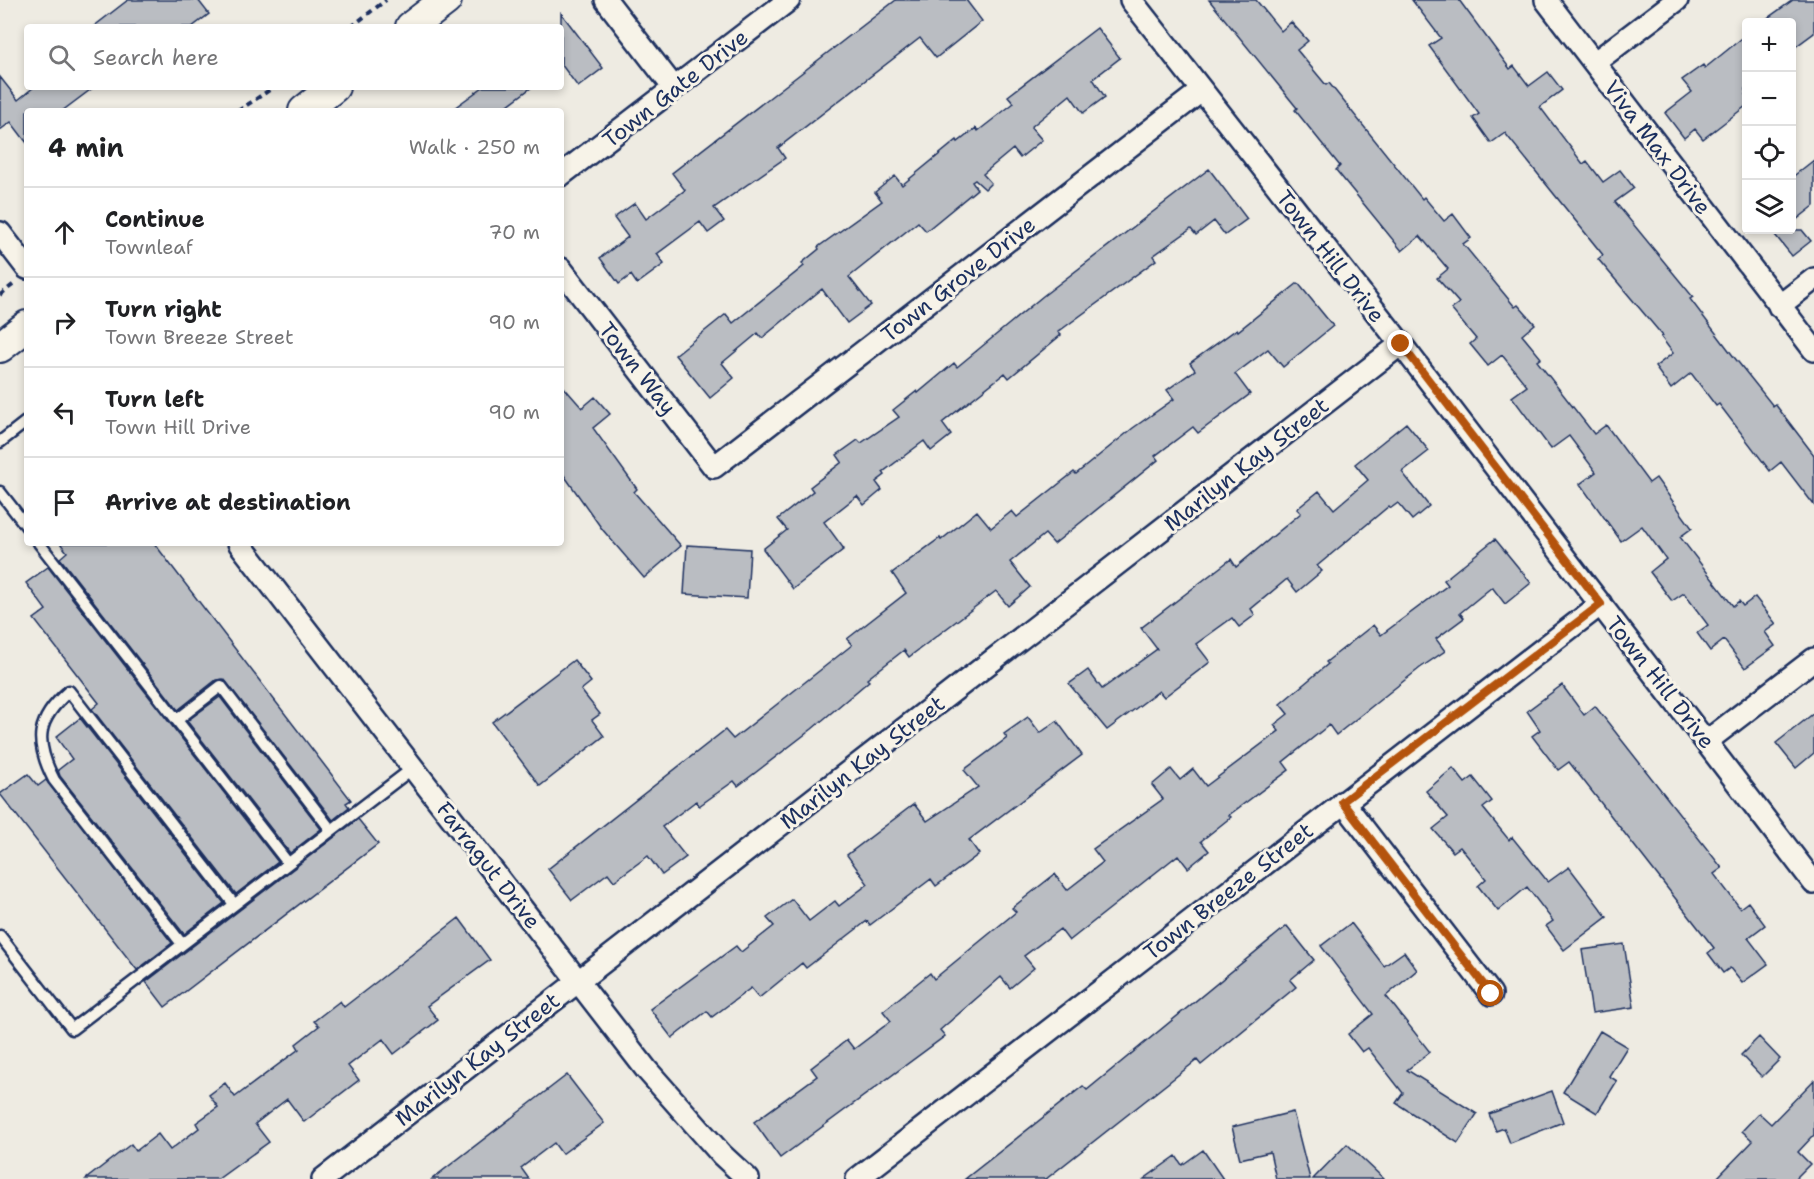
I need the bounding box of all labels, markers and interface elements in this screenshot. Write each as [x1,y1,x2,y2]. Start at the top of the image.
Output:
map controls [1742,18,1796,234]
button: + [1742,18,1796,72]
street label: Town Gate Drive [597,22,754,154]
search box [24,24,564,90]
icon: search [45,41,78,74]
text: Search here [93,43,219,72]
button: − [1742,72,1796,126]
street label: Viva Max Drive [1597,74,1718,220]
button: locate [1742,126,1796,180]
text: 4 min [48,130,124,165]
text: Walk · 250 m [409,134,540,160]
button: layers [1742,180,1796,234]
street label: Town Hill Drive [1270,184,1391,329]
text: Continue [105,205,205,234]
street label: Town Grove Drive [875,210,1041,349]
icon: ahead [48,216,81,249]
text: 70 m [488,219,540,245]
text: Townleaf [105,234,193,260]
text: Turn right [105,295,222,324]
icon: right [48,306,81,339]
text: 90 m [488,309,540,335]
street label: Town Way [592,316,683,421]
text: Town Breeze Street [105,324,294,350]
route end [1387,330,1413,356]
text: Turn left [105,385,204,414]
street label: Marilyn Kay Street [1158,391,1335,538]
icon: left [48,396,81,429]
text: 90 m [488,399,540,425]
text: Town Hill Drive [105,414,251,440]
icon: arrive [48,486,81,519]
text: Arrive at destination [105,488,351,517]
street label: Town Hill Drive [1600,610,1721,755]
street label: Marilyn Kay Street [774,689,951,836]
street label: Farragut Drive [430,796,547,935]
street label: Town Breeze Street [1138,816,1319,967]
route start [1477,980,1503,1006]
street label: Marilyn Kay Street [389,986,566,1133]

